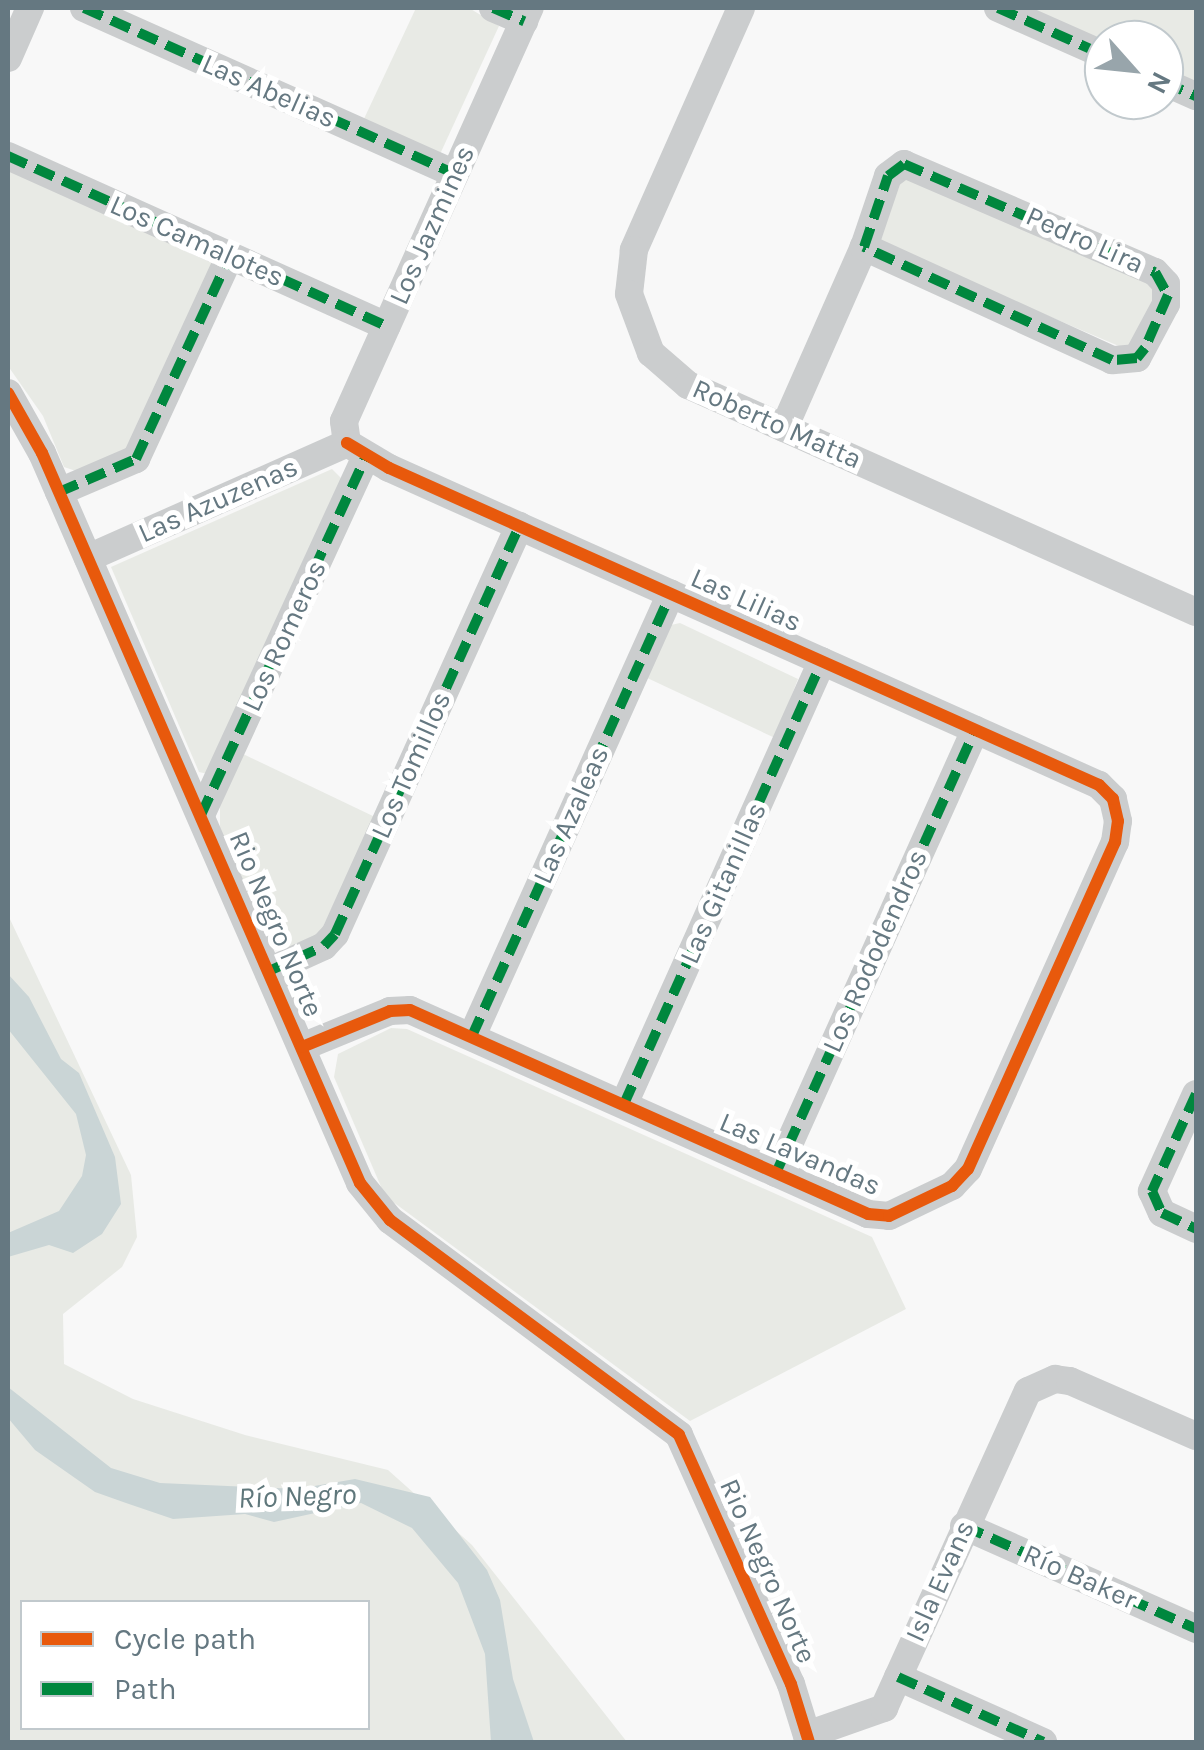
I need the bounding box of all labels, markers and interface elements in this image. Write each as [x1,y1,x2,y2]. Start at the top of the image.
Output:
north arrow [1084,20,1184,120]
street label: Las Abelias [197,47,341,135]
text: N [1140,66,1179,99]
street label: Los Jazmines [382,140,482,310]
street label: Los Camalotes [105,188,289,294]
street label: Pedro Lira [1021,199,1149,281]
street label: Roberto Matta [687,372,867,476]
street label: Las Azuzenas [133,450,303,550]
street label: Los Romeros [234,555,334,717]
street label: Las Lilias [685,561,807,639]
street label: Los Tomillos [364,686,458,844]
street label: Las Azaleas [526,741,616,889]
street label: Las Gitanillas [672,797,774,969]
street label: Rio Negro Norte [222,826,330,1022]
street label: Los Rododendros [815,844,935,1058]
street label: Las Lavandas [715,1105,885,1203]
street label: Rio Negro Norte [712,1474,824,1668]
water label: Río Negro [237,1476,357,1516]
street label: Isla Evans [898,1515,982,1647]
street label: Río Baker [1018,1537,1142,1617]
legend [20,1600,370,1730]
text: Cycle path [114,1621,256,1657]
text: Path [114,1671,177,1707]

